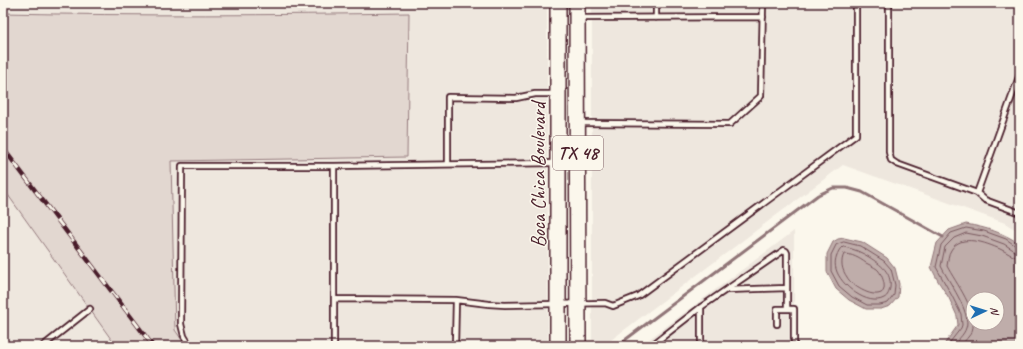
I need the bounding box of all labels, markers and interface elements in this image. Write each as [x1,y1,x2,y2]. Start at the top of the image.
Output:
street label: Boca Chica Boulevard [526,99,551,248]
road number: TX 48 [553,136,603,170]
north arrow [965,291,1005,331]
text: N [988,306,1002,316]

